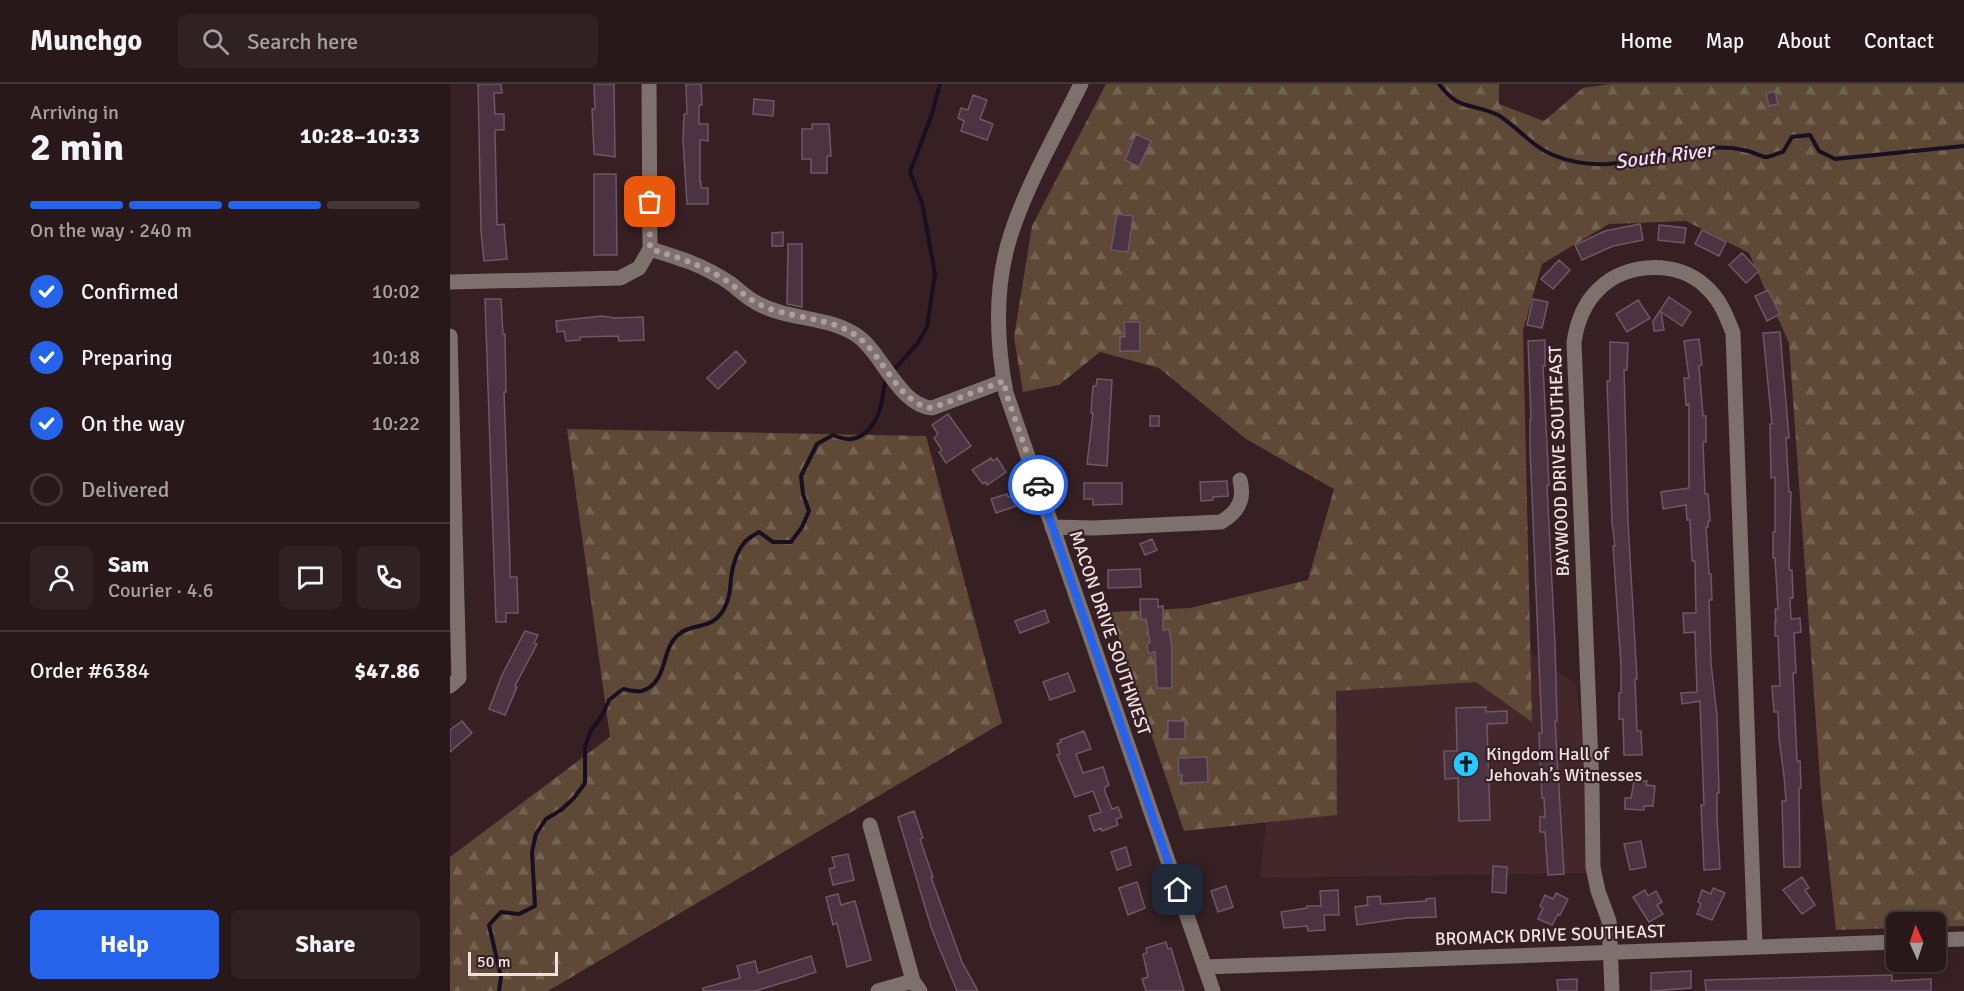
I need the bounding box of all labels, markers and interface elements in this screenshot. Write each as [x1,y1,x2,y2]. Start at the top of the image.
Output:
search box [178,14,598,68]
text: Munchgo [30,24,142,58]
icon: search [199,25,232,58]
text: Search here [247,28,358,55]
text: Home [1620,28,1673,54]
text: Map [1706,28,1744,54]
text: About [1777,28,1831,54]
text: Contact [1864,28,1934,54]
text: Arriving in [30,100,119,125]
text: 10:28–10:33 [300,122,420,149]
text: 2 min [30,123,124,171]
water label: South River [1614,137,1717,174]
pin [624,176,675,227]
icon: bag [633,185,666,218]
text: On the way · 240 m [30,218,192,243]
icon: check [30,275,63,308]
text: Confirmed [81,278,179,305]
text: 10:02 [371,279,420,304]
icon: check [30,341,63,374]
text: Preparing [81,344,173,371]
text: 10:18 [371,345,420,370]
street label: BAYWOOD DRIVE SOUTHEAST [1544,345,1574,577]
icon: check [30,407,63,440]
text: On the way [81,410,185,437]
text: 10:22 [371,411,420,436]
courier [1008,455,1068,515]
icon: car [1022,469,1055,502]
text: Delivered [81,476,169,503]
street label: MACON DRIVE SOUTHWEST [1065,528,1155,738]
button: person [30,546,93,609]
button: chat [279,546,342,609]
button: phone [357,546,420,609]
text: Sam [108,551,149,578]
text: Courier · 4.6 [108,578,214,603]
text: Order #6384 [30,657,150,684]
text: $47.86 [354,657,420,684]
place label: Kingdom Hall of Jehovah’s Witnesses [1486,743,1642,786]
church icon: Kingdom Hall of Jehovah’s Witnesses [1451,749,1481,779]
pin [1152,864,1203,915]
icon: home [1161,873,1194,906]
button: Help [30,910,219,979]
button: Share [231,910,420,979]
north arrow [1886,912,1946,972]
map controls [1886,912,1946,972]
street label: BROMACK DRIVE SOUTHEAST [1434,920,1666,950]
scale bar [468,949,558,976]
text: 50 m [477,952,511,972]

